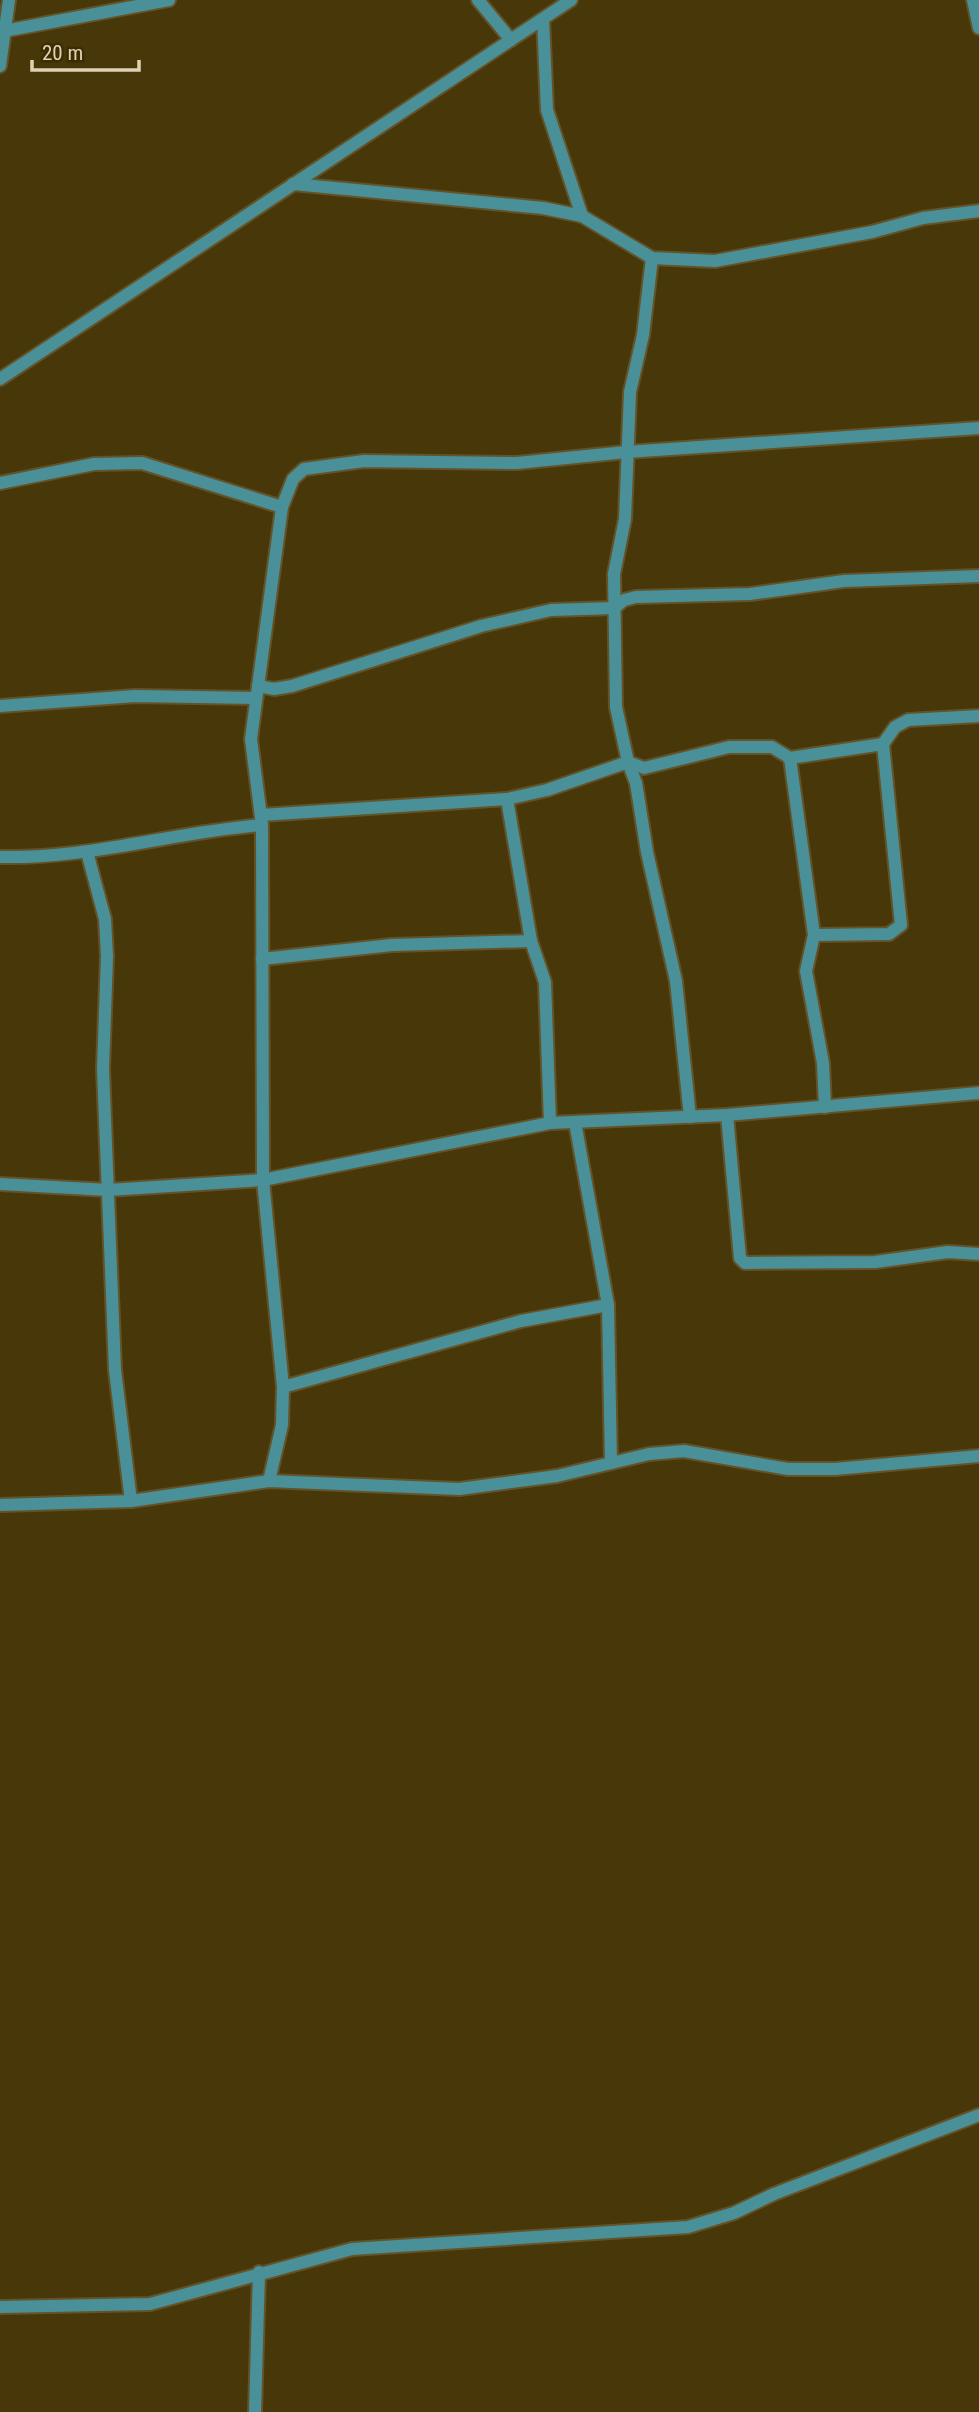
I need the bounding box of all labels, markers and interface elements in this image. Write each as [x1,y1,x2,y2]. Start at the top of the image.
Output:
scale bar [32,28,138,72]
text: 20 m [42,41,83,65]

